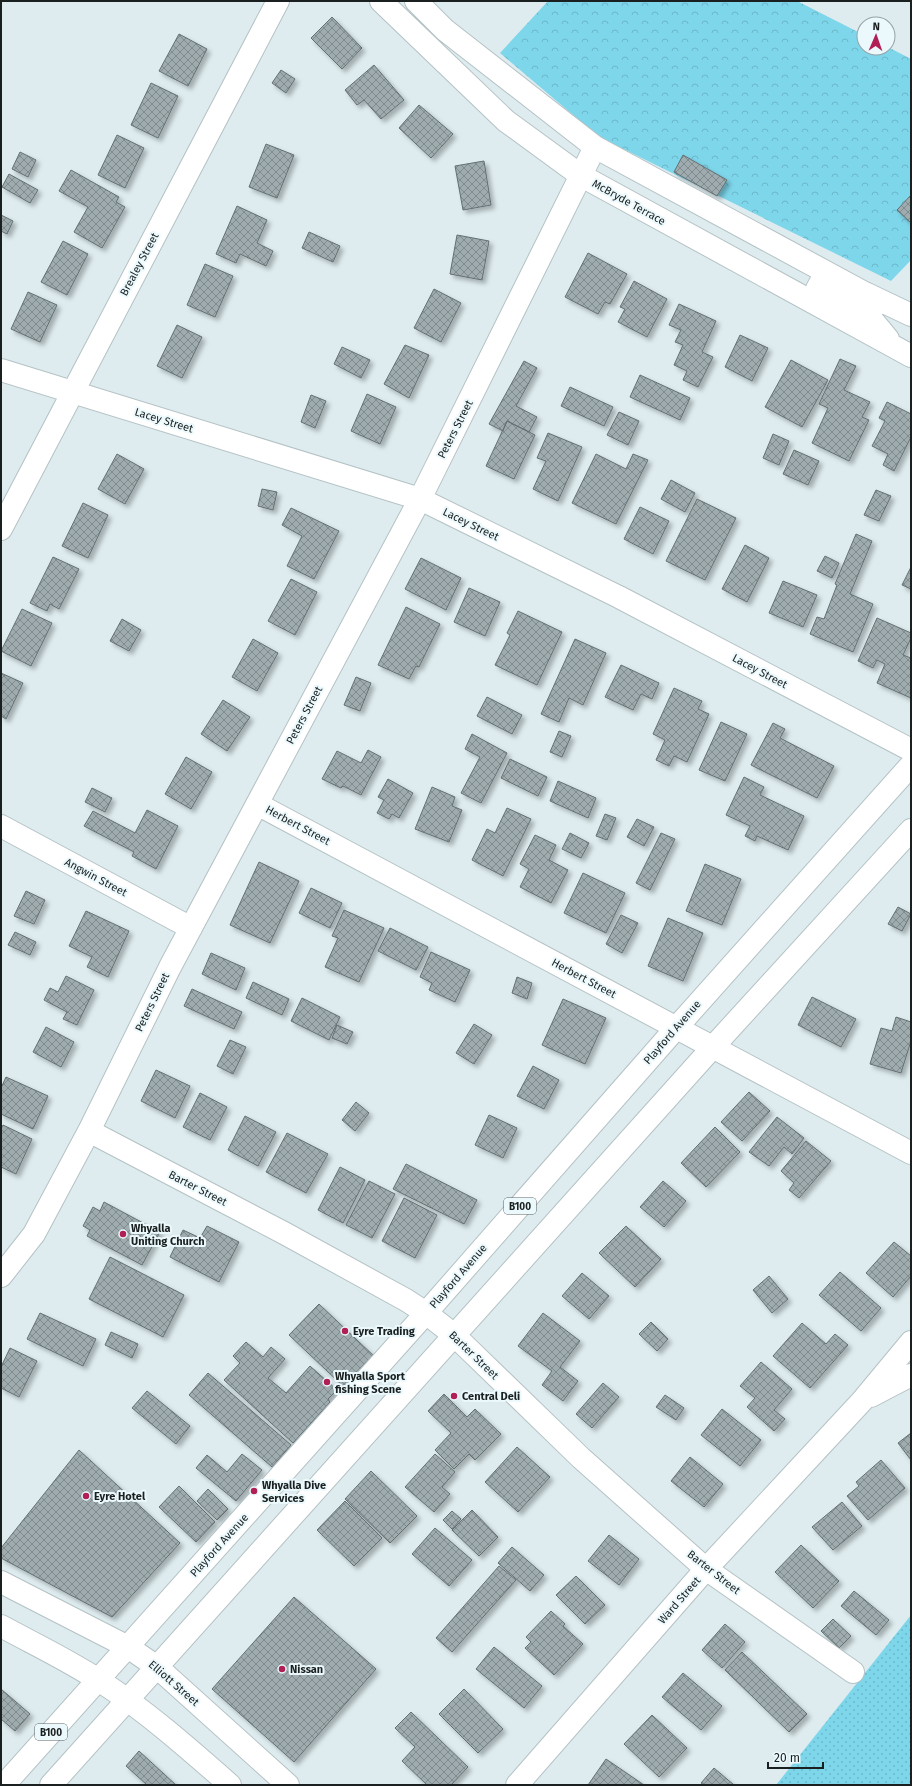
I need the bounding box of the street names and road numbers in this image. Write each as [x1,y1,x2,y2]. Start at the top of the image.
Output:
street label: McBryde Terrace [590,177,668,228]
street label: Brealey Street [117,230,162,298]
street label: Peters Street [435,398,476,461]
street label: Lacey Street [133,405,195,436]
street label: Lacey Street [441,505,501,544]
street label: Lacey Street [730,651,790,691]
street label: Peters Street [284,684,325,746]
street label: Herbert Street [263,803,332,848]
street label: Angwin Street [62,856,129,899]
street label: Herbert Street [549,956,618,1001]
street label: Peters Street [133,971,172,1034]
street label: Playford Avenue [641,998,704,1067]
street label: Barter Street [166,1168,229,1209]
road number: B100 [504,1198,536,1214]
street label: Playford Avenue [427,1242,490,1311]
street label: Barter Street [446,1329,501,1382]
street label: Playford Avenue [188,1511,251,1580]
street label: Barter Street [685,1548,743,1597]
street label: Ward Street [655,1574,703,1626]
street label: Elliott Street [146,1658,202,1709]
road number: B100 [35,1724,67,1740]

